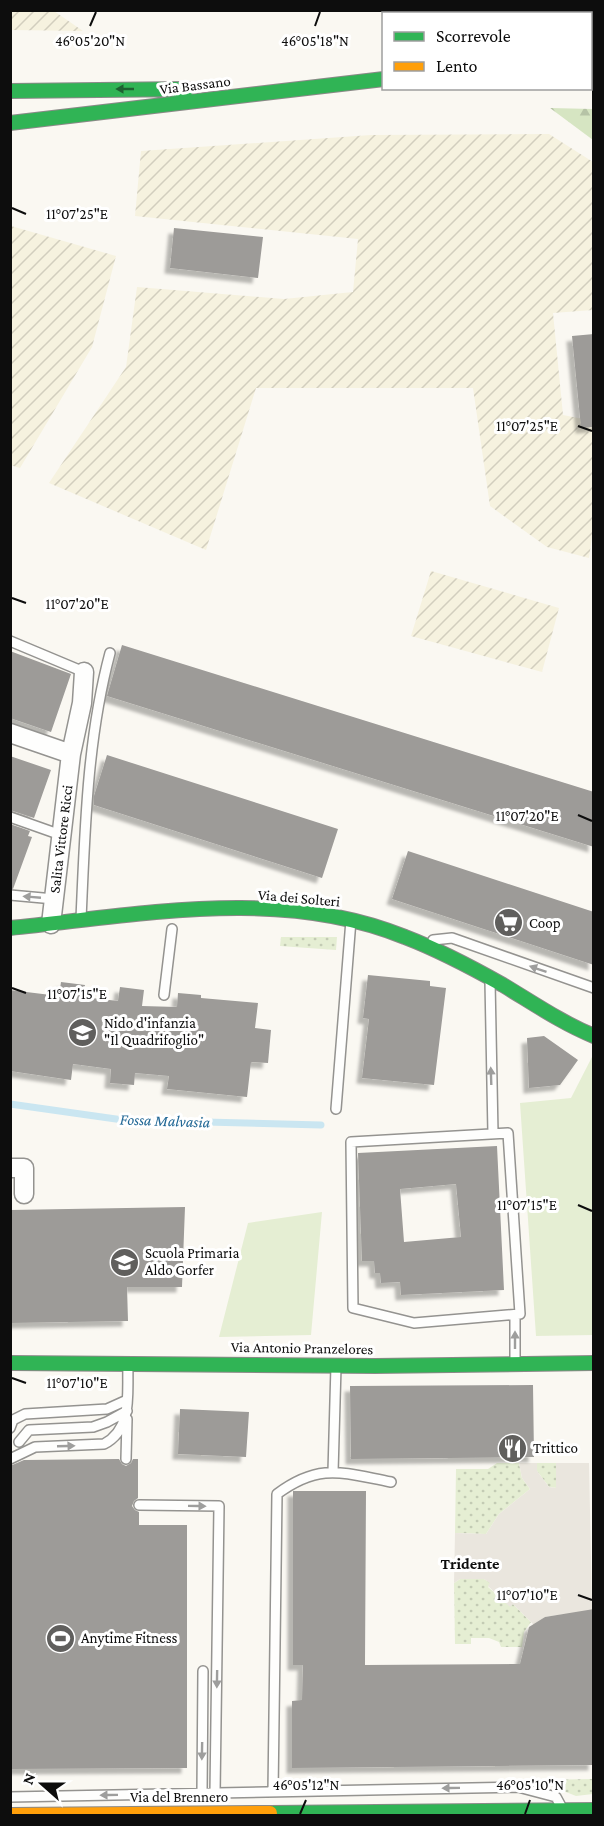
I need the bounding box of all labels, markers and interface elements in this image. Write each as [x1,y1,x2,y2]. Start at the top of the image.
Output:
legend [382,12,592,90]
text: Scorrevole [436,26,511,46]
text: 46°05'20"N [55,33,125,49]
text: 46°05'18"N [281,33,349,49]
text: Lento [436,56,477,76]
street label: Via Bassano [159,73,231,97]
one-way arrow [116,84,135,94]
text: 11°07'25"E [46,206,108,222]
text: 11°07'25"E [496,418,558,434]
text: 11°07'20"E [45,596,109,612]
street label: Salita Vittore Ricci [46,784,76,894]
text: 11°07'20"E [495,808,559,824]
street label: Via dei Solteri [257,886,341,910]
one-way arrow [23,892,42,902]
supermarket icon: Coop [492,907,524,939]
place label: Coop [529,915,561,932]
one-way arrow [529,963,547,973]
text: 11°07'15"E [47,986,107,1002]
place label: Nido d'infanzia "Il Quadrifoglio" [104,1015,204,1049]
school or university icon: Nido d'infanzia "Il Quadrifoglio" [67,1016,99,1048]
one-way arrow [487,1066,496,1085]
water label: Fossa Malvasia [120,1110,211,1131]
text: 11°07'15"E [497,1197,557,1213]
place label: Scuola Primaria Aldo Gorfer [145,1245,239,1278]
school or university icon: Scuola Primaria Aldo Gorfer [108,1246,140,1278]
one-way arrow [510,1330,520,1349]
street label: Via Antonio Pranzelores [231,1339,373,1357]
text: 11°07'10"E [46,1375,108,1391]
restaurant icon: Trittico [496,1432,528,1464]
place label: Trittico [533,1440,578,1456]
one-way arrow [57,1441,76,1451]
one-way arrow [188,1501,207,1511]
district label: Tridente [440,1555,500,1572]
text: 11°07'10"E [496,1587,558,1603]
sports icon: Anytime Fitness [44,1622,76,1654]
place label: Anytime Fitness [81,1630,178,1647]
one-way arrow [212,1670,222,1689]
one-way arrow [197,1741,207,1760]
north arrow [12,1754,72,1814]
text: N [19,1771,38,1787]
text: 46°05'12"N [273,1777,340,1793]
text: 46°05'10"N [496,1777,564,1793]
one-way arrow [441,1783,460,1793]
street label: Via del Brennero [130,1789,228,1805]
one-way arrow [99,1790,118,1799]

